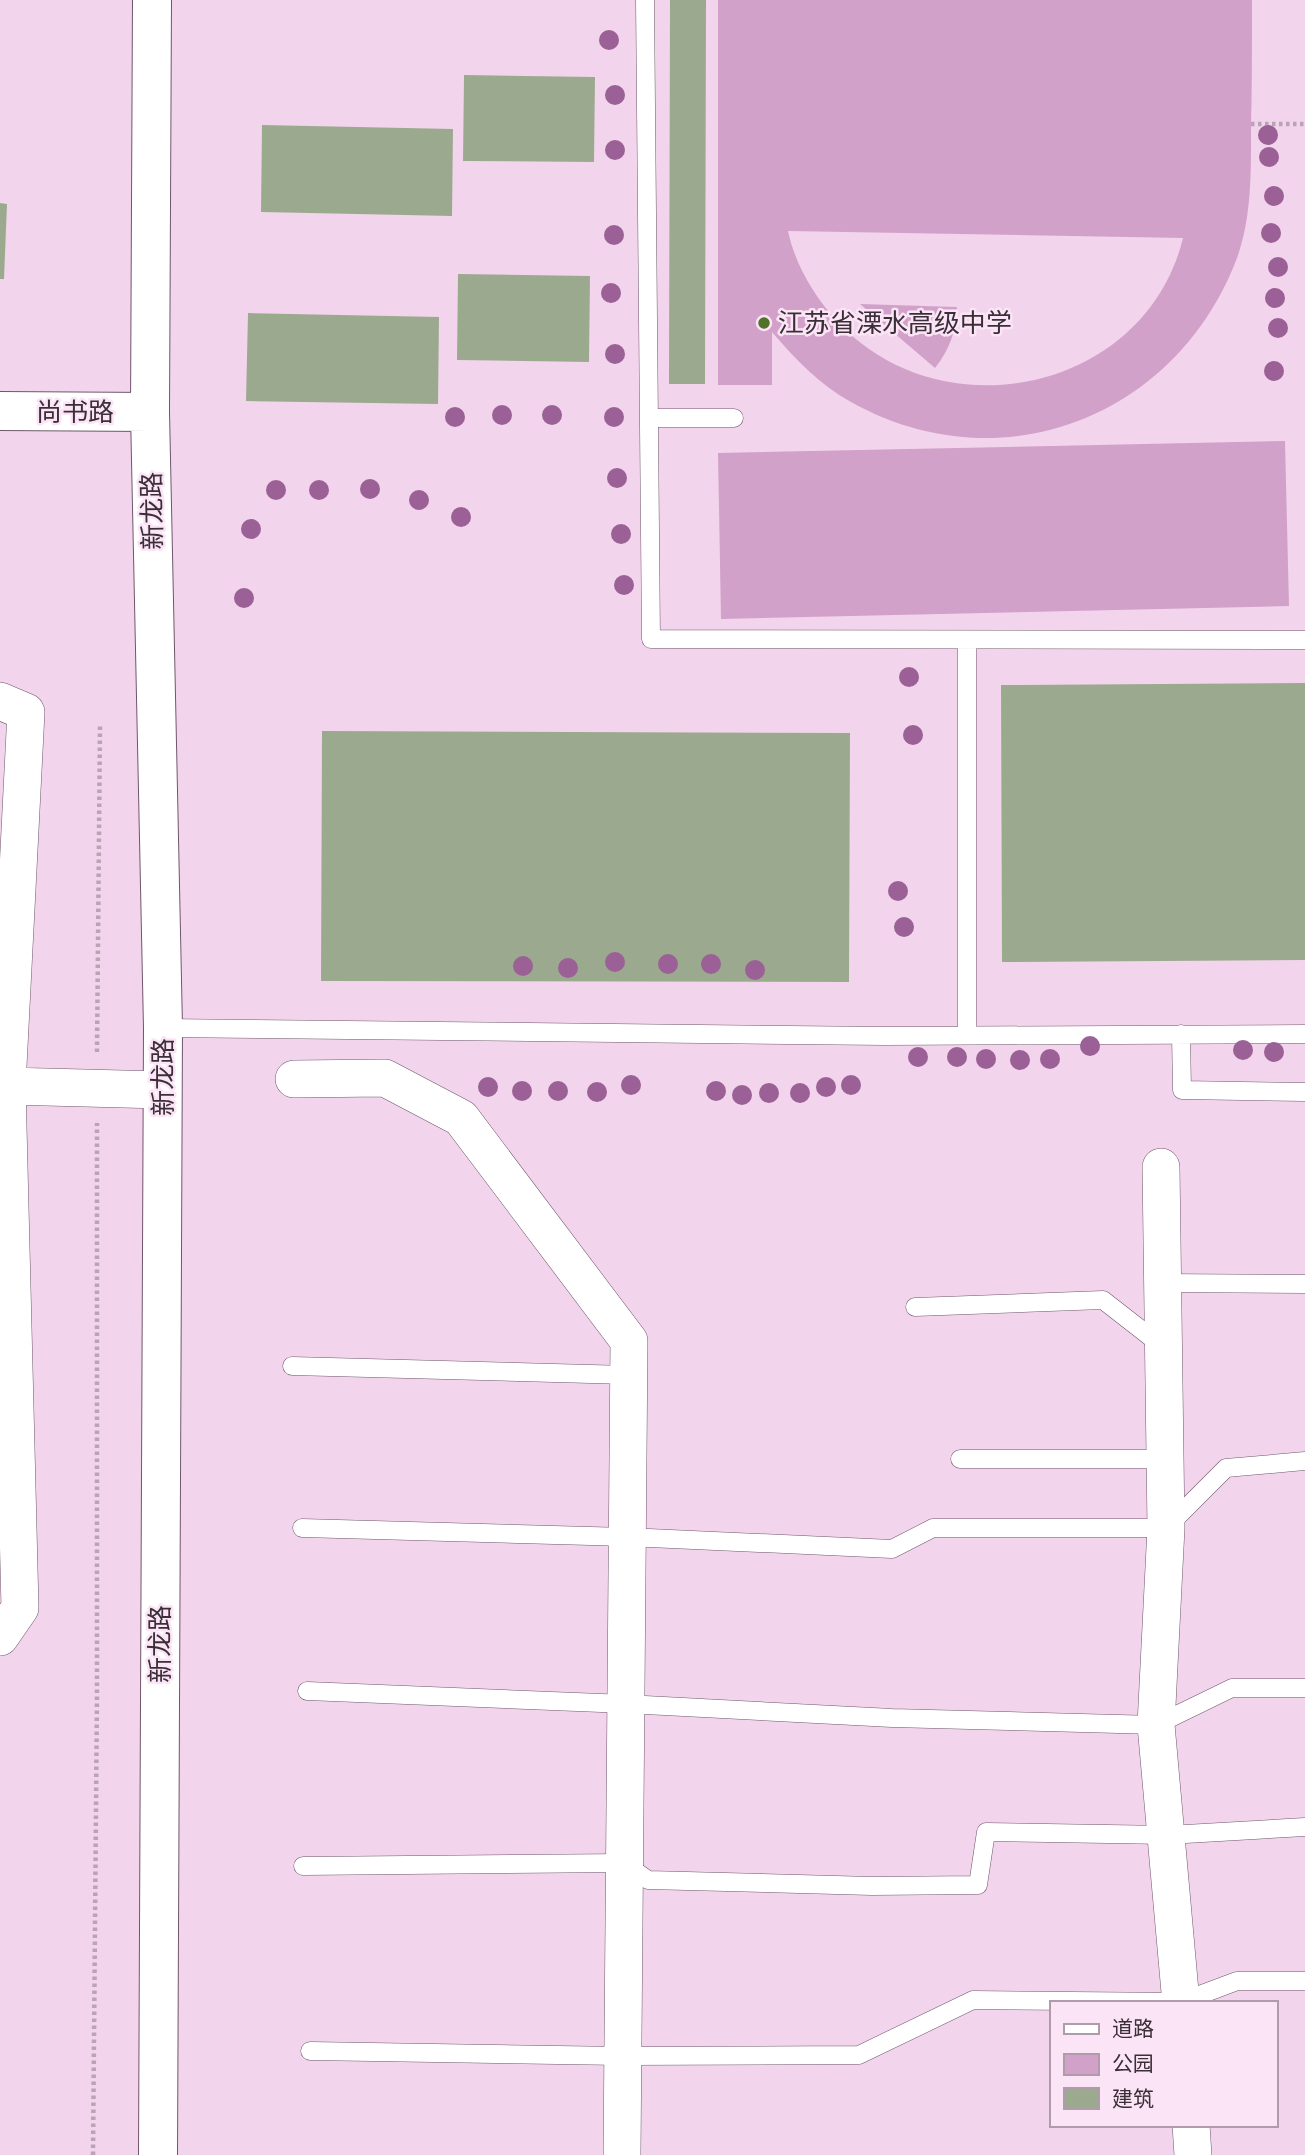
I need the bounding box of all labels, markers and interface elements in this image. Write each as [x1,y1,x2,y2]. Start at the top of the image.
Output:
place label: 江苏省溧水高级中学 [778,307,1012,339]
marker: 江苏省溧水高级中学 [756,315,772,331]
street label: 尚书路 [36,396,114,428]
street label: 新龙路 [135,472,169,550]
street label: 新龙路 [147,1038,179,1116]
street label: 新龙路 [144,1605,176,1683]
legend [1050,2001,1277,2127]
text: 道路 [1112,2016,1154,2041]
text: 公园 [1112,2051,1154,2076]
text: 建筑 [1112,2086,1154,2111]

